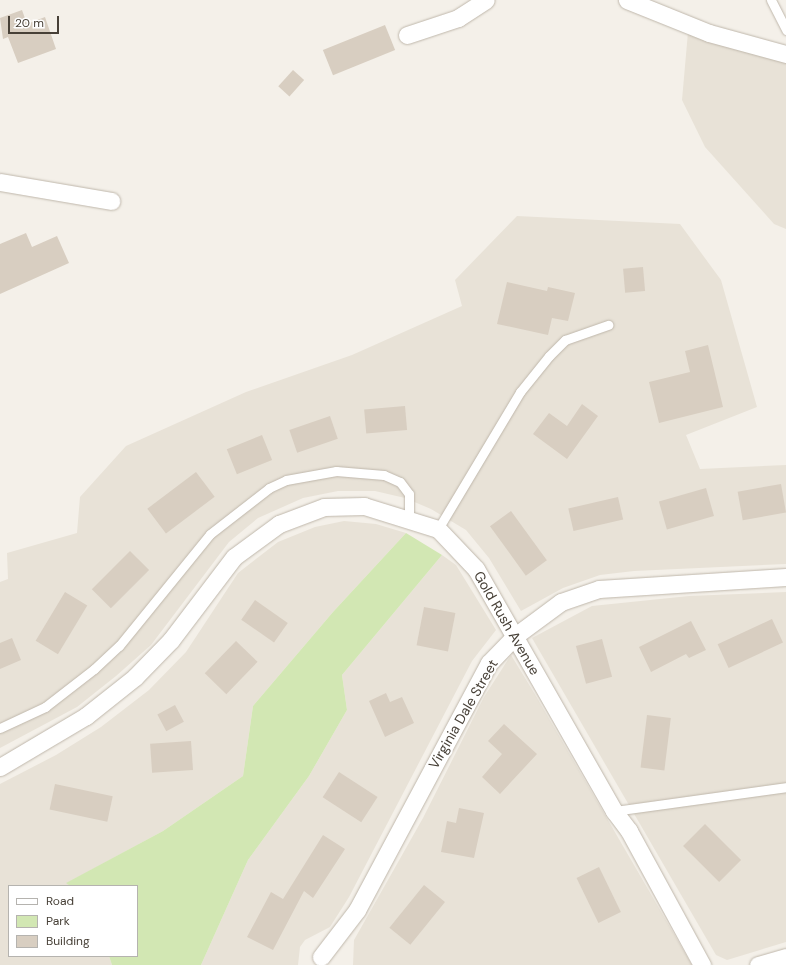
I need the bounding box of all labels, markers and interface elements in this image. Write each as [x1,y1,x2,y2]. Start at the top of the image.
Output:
scale bar [10,8,61,34]
text: 20 m [15,15,44,31]
street label: Gold Rush Avenue [470,568,544,678]
street label: Virginia Dale Street [425,656,501,772]
legend [8,885,138,957]
text: Road [46,893,74,909]
text: Park [46,913,70,929]
text: Building [46,933,90,949]

